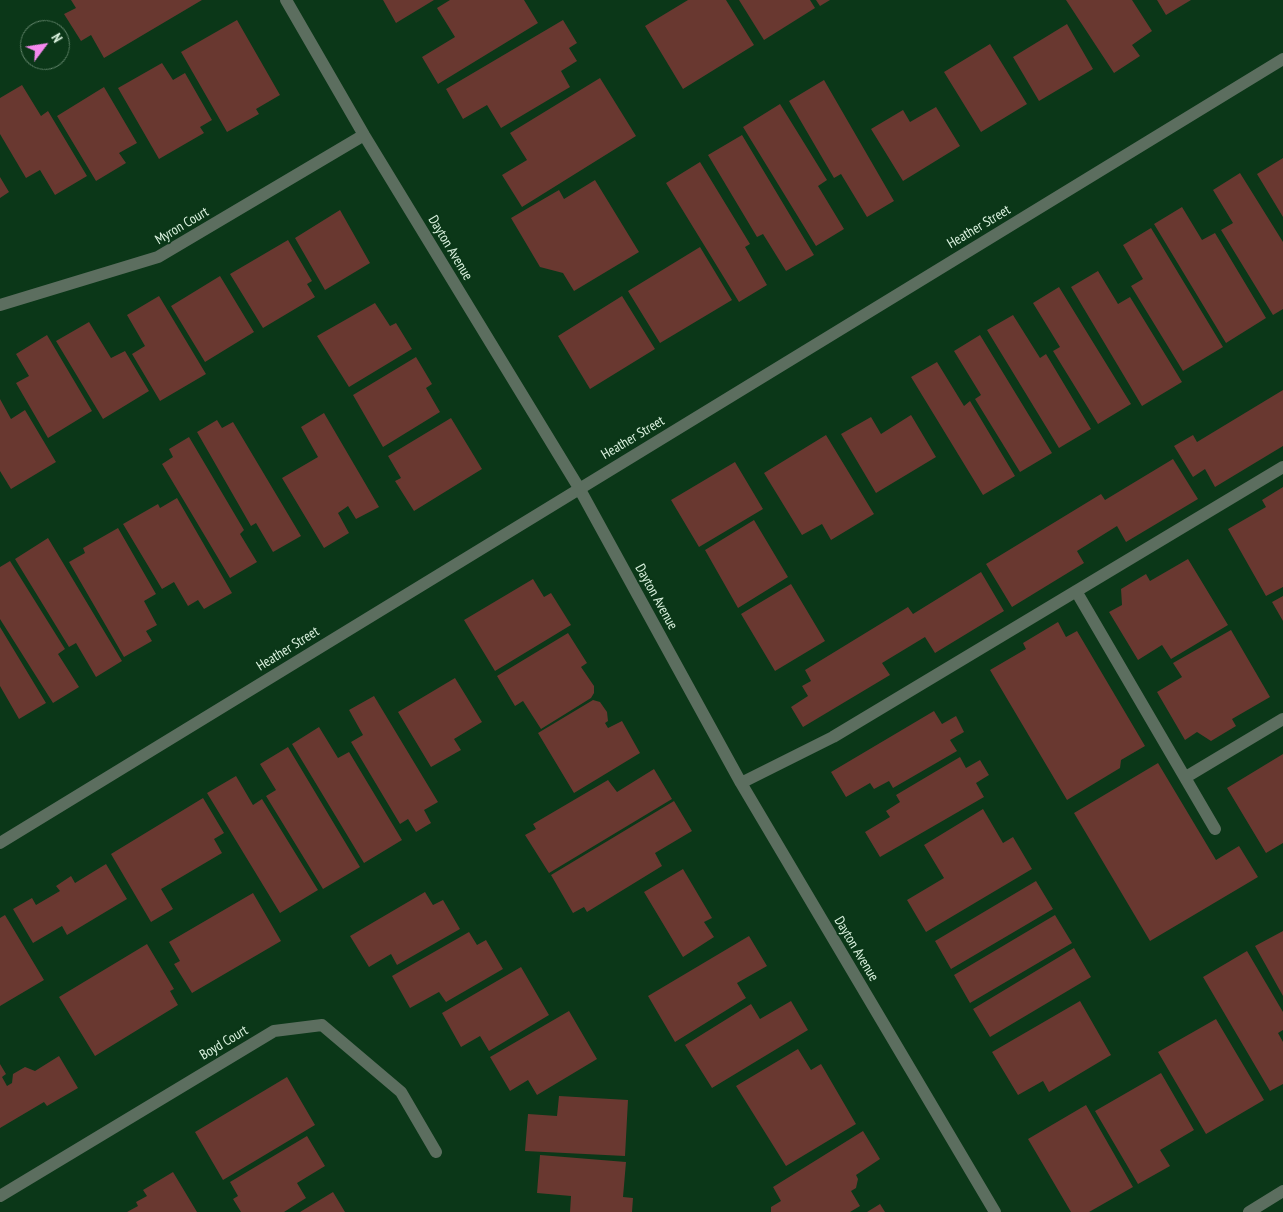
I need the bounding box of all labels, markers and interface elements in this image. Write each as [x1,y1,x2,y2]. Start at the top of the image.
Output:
north arrow [20,20,70,70]
text: N [47,30,67,46]
street label: Heather Street [944,202,1014,252]
street label: Myron Court [152,204,212,248]
street label: Dayton Avenue [424,213,476,283]
street label: Heather Street [598,413,668,463]
street label: Dayton Avenue [631,561,681,633]
street label: Heather Street [254,623,322,675]
street label: Dayton Avenue [830,914,882,984]
street label: Boyd Court [197,1022,251,1064]

